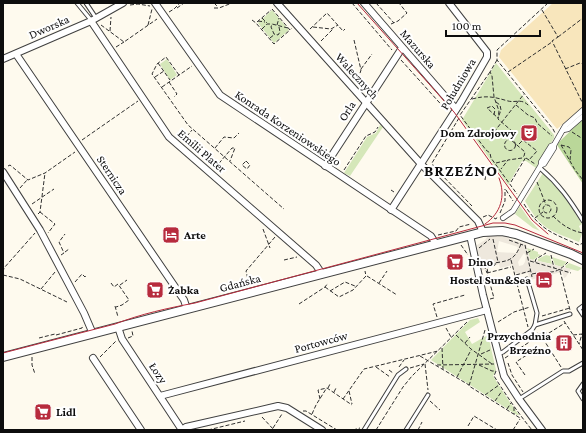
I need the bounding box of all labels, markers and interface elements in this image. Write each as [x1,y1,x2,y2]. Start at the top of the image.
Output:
street label: Dworska [27,12,72,42]
scale bar [446,12,540,38]
text: 100 m [452,19,482,33]
street label: Mazurska [397,27,439,72]
street label: Walecznych [332,50,382,103]
street label: Południowa [437,55,479,112]
street label: Konrada Korzeniowskiego [232,87,344,169]
street label: Orla [335,98,359,124]
theatre icon: Dom Zdrojowy [519,123,539,143]
street label: Emilii Plater [175,126,229,176]
place label: Dom Zdrojowy [440,126,516,140]
street label: Sternicza [94,153,130,198]
district label: BRZEŹNO [424,162,498,179]
hotel icon: Arte [161,225,181,245]
place label: Arte [183,228,206,242]
supermarket icon: Dino [445,252,465,272]
place label: Dino [468,255,493,269]
hotel icon: Hostel Sun&Sea [534,270,554,290]
street label: Gdańska [218,271,262,295]
place label: Hostel Sun&Sea [450,273,531,287]
supermarket icon: Żabka [145,280,165,300]
place label: Żabka [168,283,199,297]
street label: Portowców [293,328,349,356]
place label: Przychodnia Brzeźno [487,329,551,357]
building icon: Przychodnia Brzeźno [554,333,574,353]
street label: Łozy [146,360,170,387]
supermarket icon: Lidl [33,402,53,422]
place label: Lidl [56,405,77,419]

